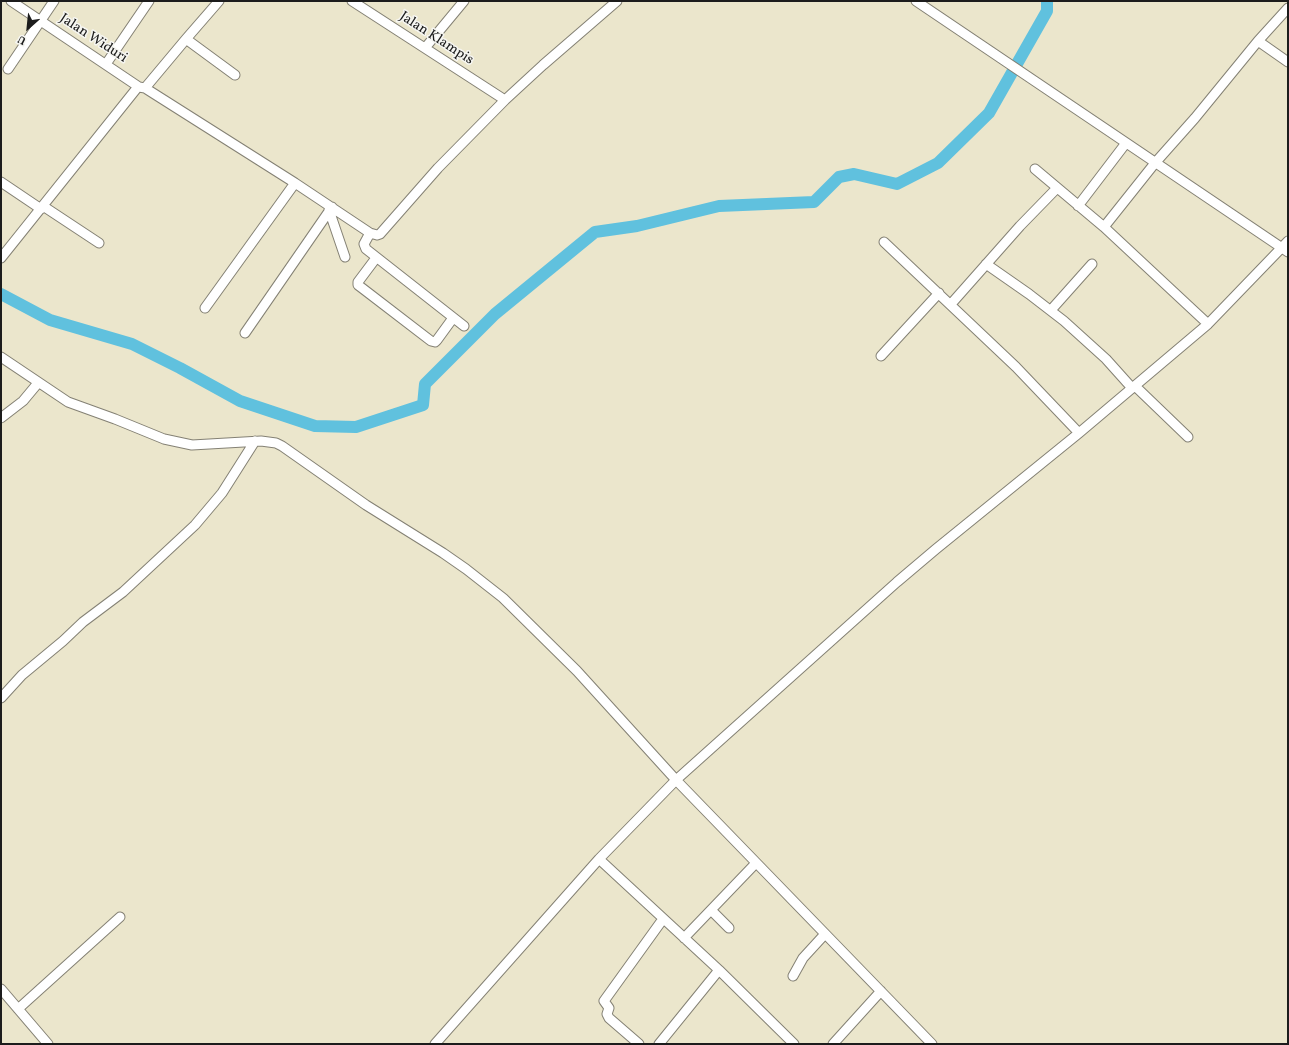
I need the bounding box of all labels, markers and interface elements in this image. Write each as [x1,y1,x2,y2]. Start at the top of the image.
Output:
north arrow [8,8,48,48]
street label: Jalan Klampis [396,9,476,69]
street label: Jalan Widuri [56,11,130,67]
text: U [16,31,29,48]

